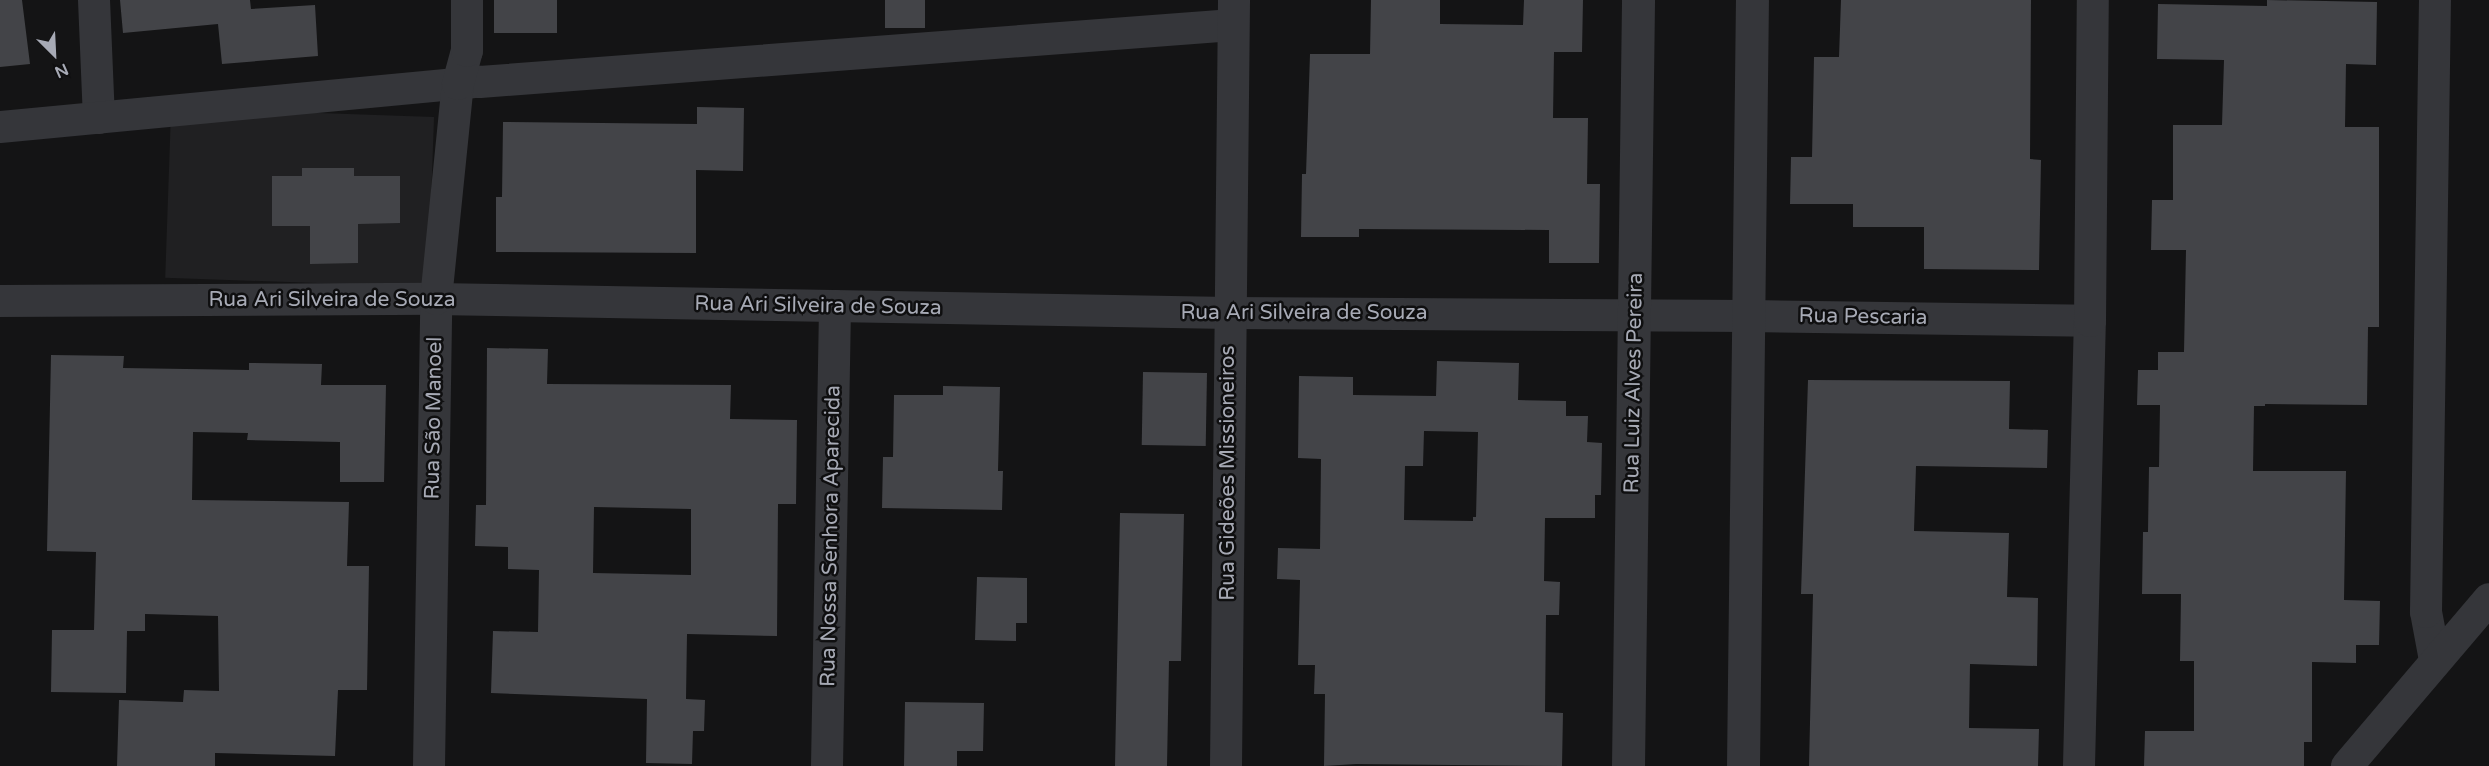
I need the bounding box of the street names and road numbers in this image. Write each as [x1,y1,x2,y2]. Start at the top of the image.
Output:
street label: Rua Luiz Alves Pereira [1619,272,1649,494]
street label: Rua Ari Silveira de Souza [208,287,456,313]
street label: Rua Ari Silveira de Souza [694,291,942,321]
street label: Rua Ari Silveira de Souza [1180,300,1428,326]
street label: Rua Pescaria [1798,303,1928,331]
street label: Rua São Manoel [420,336,448,500]
street label: Rua Gideões Missioneiros [1215,345,1241,601]
street label: Rua Nossa Senhora Aparecida [816,385,846,687]

